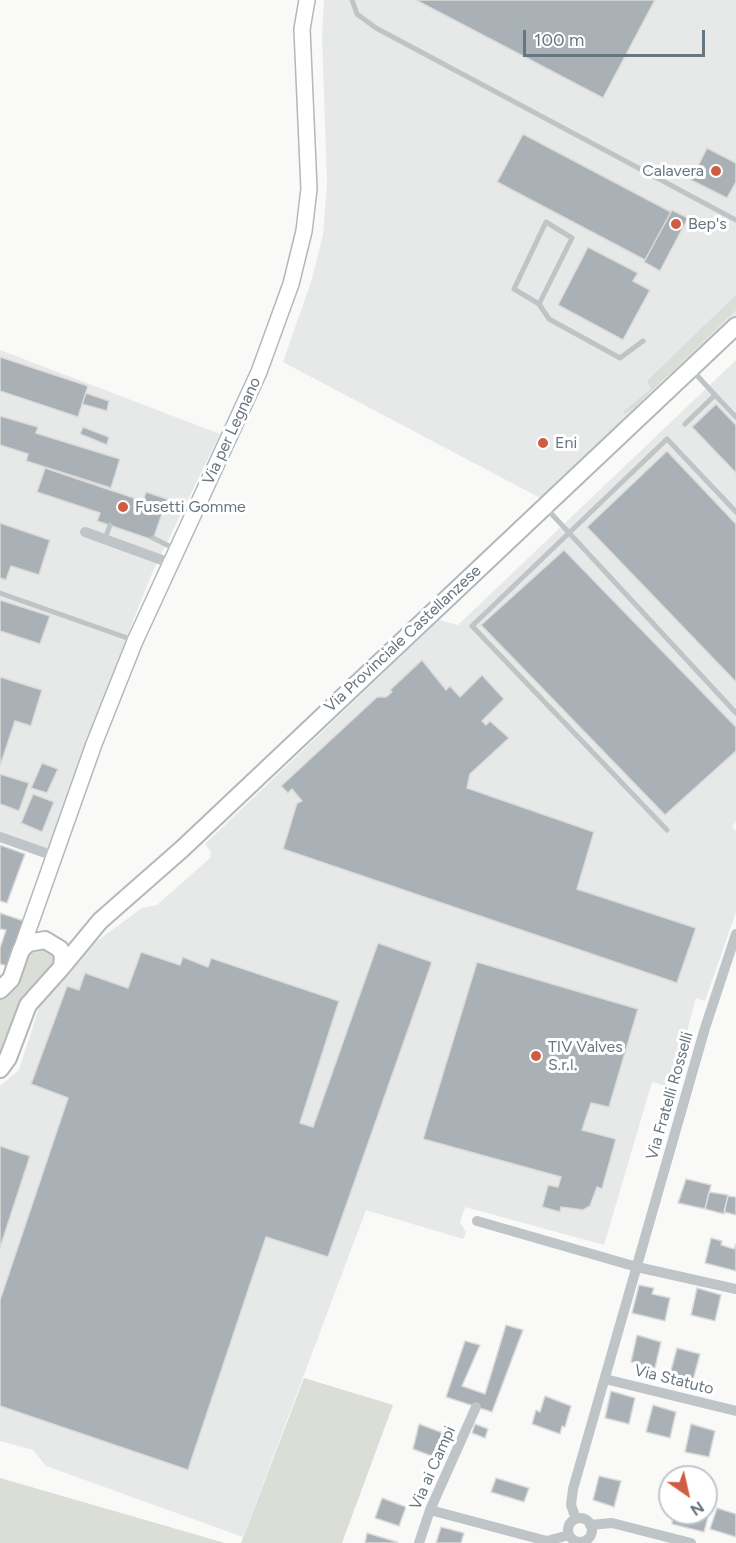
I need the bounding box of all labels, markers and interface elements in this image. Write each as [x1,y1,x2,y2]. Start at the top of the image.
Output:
scale bar [526,18,708,56]
text: 100 m [534,29,584,51]
place label: Calavera [642,161,704,181]
marker: Calavera [709,164,723,178]
place label: Bep's [688,214,727,234]
marker: Bep's [669,217,683,231]
street label: Via per Legnano [199,374,265,488]
place label: Eni [555,433,577,453]
marker: Eni [536,436,550,450]
place label: Fusetti Gomme [135,497,246,517]
marker: Fusetti Gomme [116,500,130,514]
street label: Via Provinciale Castellanzese [321,561,485,717]
street label: Via Fratelli Rosselli [643,1030,697,1162]
place label: TIV Valves S.r.l. [548,1037,623,1075]
marker: TIV Valves S.r.l. [529,1049,543,1063]
street label: Via Statuto [632,1361,716,1399]
street label: Via ai Campi [406,1423,460,1513]
north arrow [658,1465,718,1525]
text: N [687,1497,708,1520]

